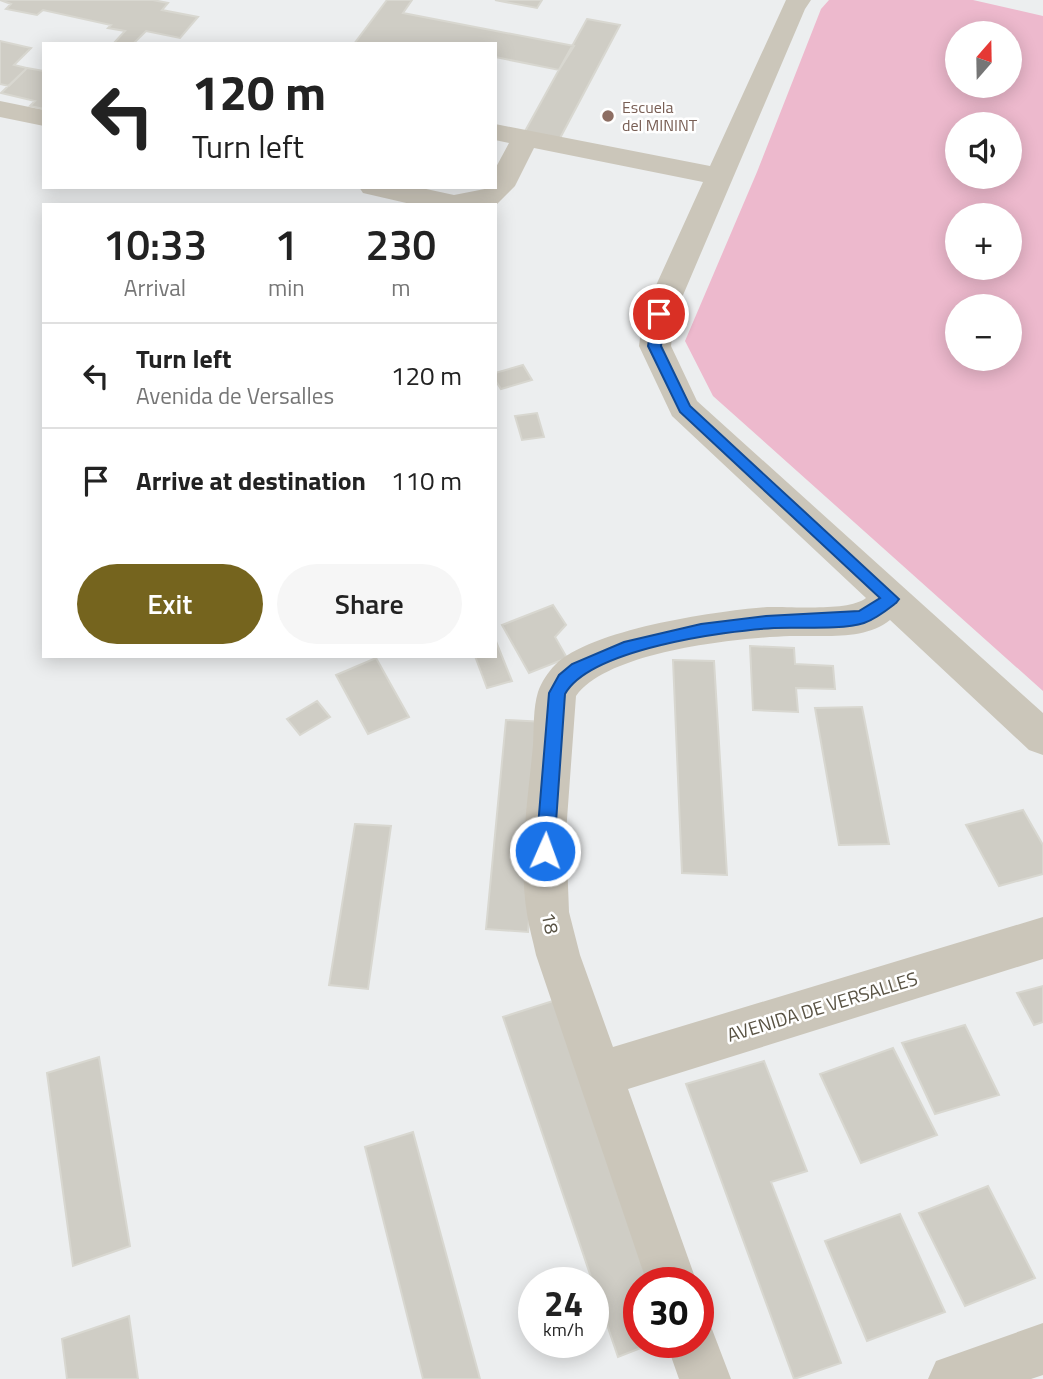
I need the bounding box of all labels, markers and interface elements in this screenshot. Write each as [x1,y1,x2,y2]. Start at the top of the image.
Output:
north arrow [945,21,1022,98]
map controls [945,21,1022,371]
text: 120 m [192,54,326,129]
icon: left [77,70,168,161]
place label: Escuela del MININT [622,95,698,137]
marker: Escuela del MININT [600,108,616,124]
button: sound [945,112,1022,189]
text: Turn left [192,122,304,170]
button: + [945,203,1022,280]
text: 10:33 [103,212,207,276]
text: 1 [275,212,298,276]
text: 230 [366,212,436,276]
text: Arrival [124,270,186,305]
text: min [268,270,305,305]
text: m [391,270,410,305]
pin [629,284,689,344]
button: − [945,294,1022,371]
icon: arrive [640,295,678,333]
text: Turn left [136,339,231,378]
text: 120 m [391,356,462,395]
icon: left [77,357,115,395]
text: Avenida de Versalles [136,378,334,413]
text: Arrive at destination [136,461,366,500]
text: 110 m [391,461,462,500]
icon: arrive [77,462,115,500]
button: Exit [77,564,263,644]
button: Share [277,564,462,644]
position arrow [508,814,582,888]
street label: 18 [535,910,567,937]
street label: AVENIDA DE VERSALLES [723,963,921,1049]
speed limit sign: 30 [623,1267,714,1358]
text: 24 [544,1276,583,1330]
text: km/h [543,1316,584,1343]

